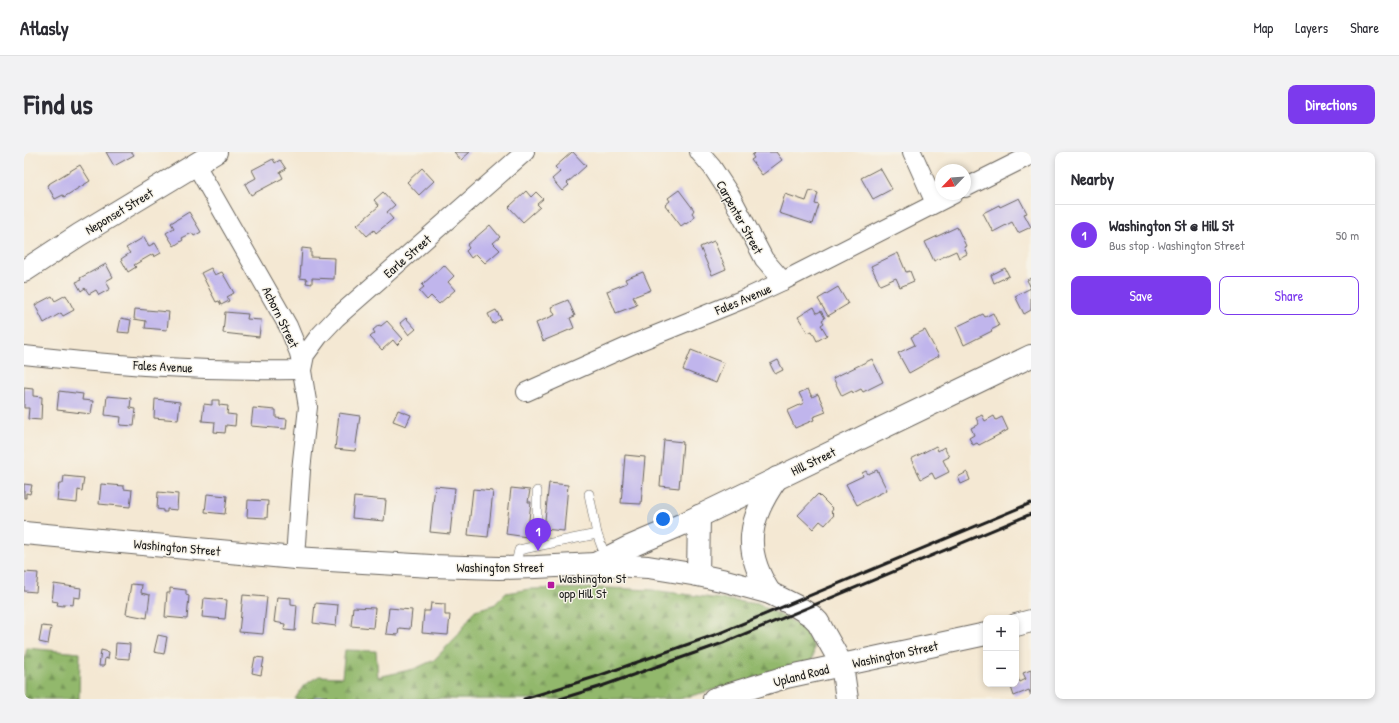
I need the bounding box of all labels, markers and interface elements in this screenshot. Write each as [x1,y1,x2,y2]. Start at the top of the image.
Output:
text: Atlasly [20,15,69,41]
text: Map [1253,18,1273,37]
text: Layers [1295,18,1328,37]
text: Share [1350,18,1379,37]
text: Find us [24,85,93,123]
button: Directions [1288,85,1375,124]
north arrow [935,164,971,200]
text: Nearby [1071,167,1114,190]
street label: Carpenter Street [712,177,768,258]
street label: Neponset Street [81,183,157,238]
text: Washington St @ Hill St [1109,215,1234,236]
text: 1 [1082,226,1086,244]
text: 50 m [1336,226,1359,244]
street label: Earle Street [379,230,435,282]
text: Bus stop · Washington Street [1109,236,1245,254]
button: Save [1071,276,1211,315]
button: Share [1219,276,1359,315]
street label: Fales Avenue [711,279,774,319]
street label: Achorn Street [258,283,304,351]
street label: Fales Avenue [132,355,193,377]
street label: Hill Street [788,442,839,480]
your location [653,509,673,529]
pin: 1 [525,518,551,551]
street label: Washington Street [133,534,222,560]
street label: Washington Street [457,558,544,576]
place label: Washington St opp Hill St [559,569,627,602]
marker: Washington St opp Hill St [546,580,556,590]
map controls [983,615,1019,687]
button: + [983,615,1019,651]
street label: Washington Street [851,636,940,672]
button: − [983,651,1019,687]
street label: Upland Road [771,659,831,691]

